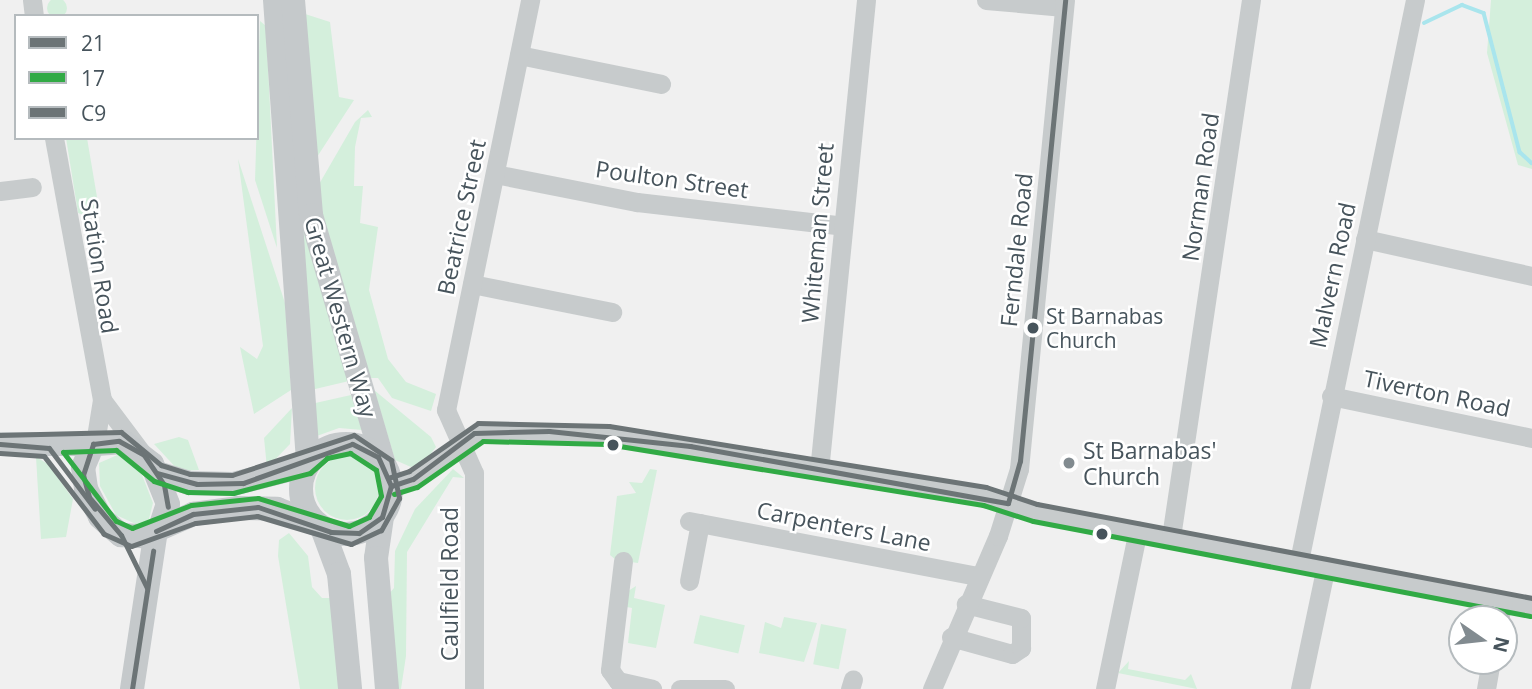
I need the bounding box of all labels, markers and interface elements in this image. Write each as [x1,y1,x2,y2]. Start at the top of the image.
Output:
legend [14,14,259,140]
text: 21 [81,29,105,57]
text: 17 [81,64,105,92]
text: C9 [81,99,106,127]
street label: Norman Road [1176,111,1224,263]
street label: Beatrice Street [431,137,491,297]
street label: Whiteman Street [795,142,839,324]
street label: Poulton Street [594,155,750,203]
street label: Ferndale Road [994,172,1038,328]
street label: Station Road [76,196,124,336]
street label: Malvern Road [1303,200,1361,350]
street label: Great Western Way [299,214,383,420]
place label: St Barnabas Church [1046,303,1163,353]
marker: St Barnabas Church [1026,321,1040,335]
street label: Tiverton Road [1361,364,1513,422]
place label: St Barnabas' Church [1083,436,1217,490]
unlabelled marker [606,438,620,452]
marker: St Barnabas' Church [1061,455,1077,471]
street label: Carpenters Lane [754,496,934,556]
street label: Caulfield Road [435,507,463,661]
unlabelled marker [1095,527,1109,541]
north arrow [1448,605,1518,675]
text: N [1487,634,1516,655]

